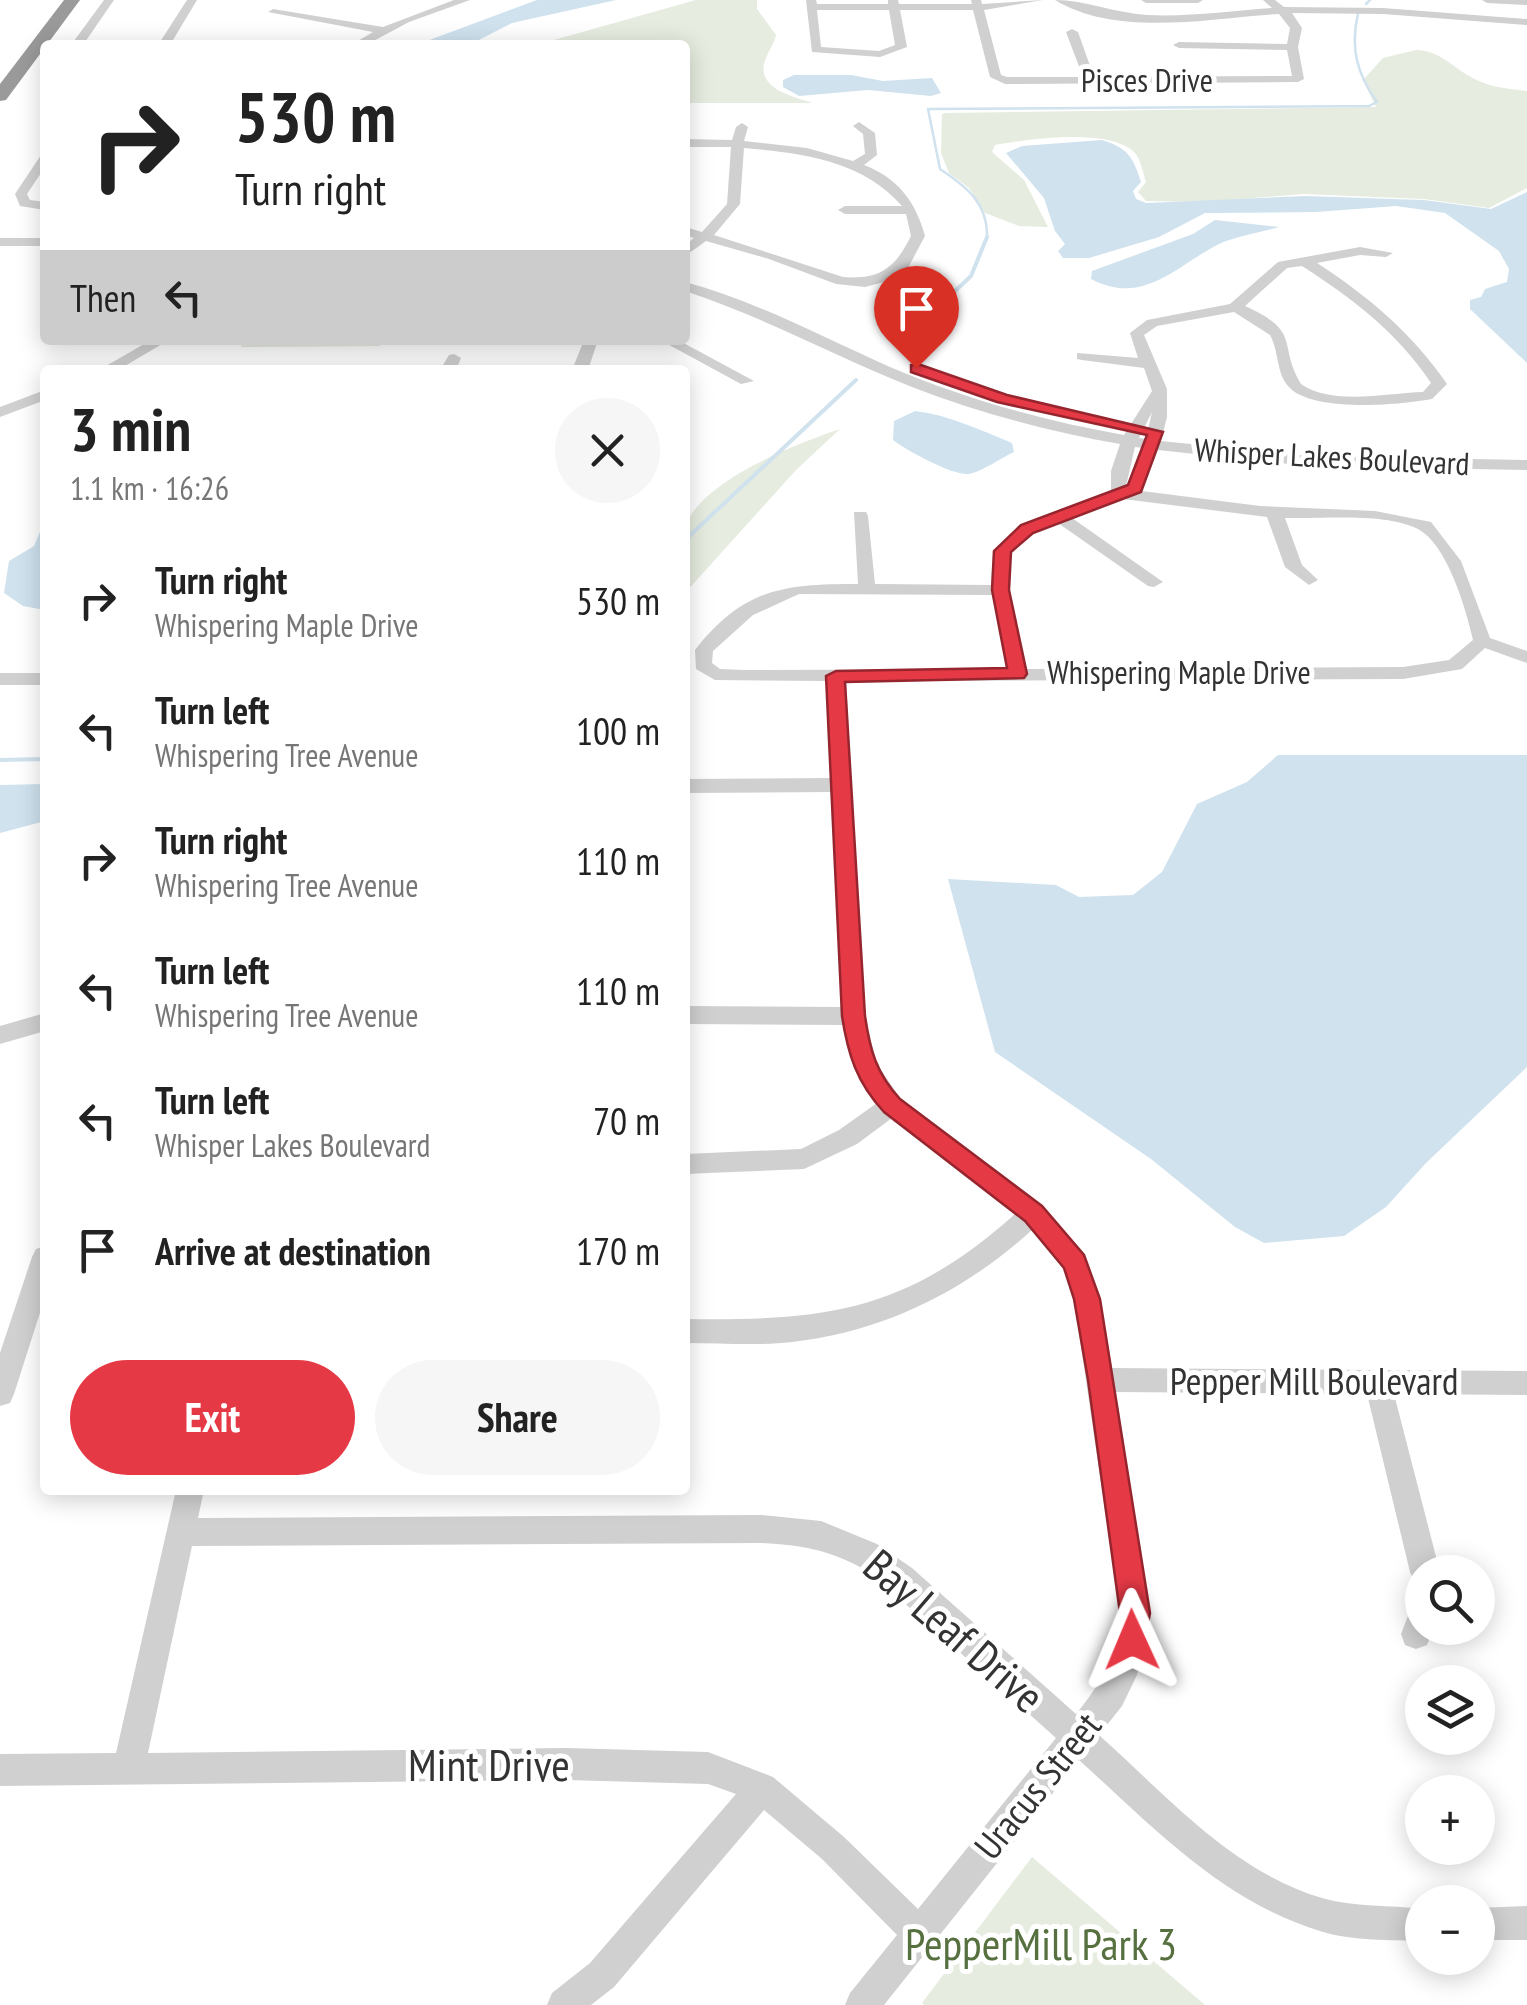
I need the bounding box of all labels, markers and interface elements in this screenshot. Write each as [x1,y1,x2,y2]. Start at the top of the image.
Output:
street label: Pisces Drive [1081,59,1213,101]
text: 530 m [235,71,396,161]
icon: right [70,80,200,210]
text: Turn right [235,159,386,217]
pin [874,266,959,369]
icon: left [156,270,211,325]
text: Then [70,273,136,322]
icon: arrive [889,281,944,336]
text: 3 min [70,390,191,468]
button: close [555,398,660,503]
street label: Whisper Lakes Boulevard [1193,428,1471,484]
text: 1.1 km · 16:26 [70,467,229,509]
text: Turn right [155,555,287,604]
icon: right [70,573,125,628]
text: 530 m [576,576,660,625]
text: Whispering Maple Drive [155,604,419,646]
street label: Whispering Maple Drive [1047,651,1311,693]
text: Turn left [155,685,269,734]
icon: left [70,703,125,758]
text: 100 m [576,706,660,755]
text: Whispering Tree Avenue [155,734,418,776]
text: Turn right [155,815,287,864]
icon: right [70,833,125,888]
text: 110 m [576,836,660,885]
text: Whispering Tree Avenue [155,864,418,906]
text: Turn left [155,945,269,994]
icon: left [70,963,125,1018]
text: 110 m [576,966,660,1015]
text: Whispering Tree Avenue [155,994,418,1036]
text: Turn left [155,1075,269,1124]
icon: left [70,1093,125,1148]
text: 70 m [593,1096,660,1145]
text: Whisper Lakes Boulevard [155,1124,430,1166]
icon: arrive [70,1223,125,1278]
text: Arrive at destination [155,1226,431,1275]
text: 170 m [576,1226,660,1275]
street label: Pepper Mill Boulevard [1170,1356,1458,1405]
button: Exit [70,1360,355,1475]
button: Share [375,1360,660,1475]
street label: Bay Leaf Drive [852,1536,1057,1724]
map controls [1405,1555,1495,1975]
button: search [1405,1555,1495,1645]
position arrow [1080,1588,1184,1692]
button: layers [1405,1665,1495,1755]
street label: Uracus Street [963,1701,1111,1868]
street label: Mint Drive [408,1735,570,1793]
button: + [1405,1775,1495,1865]
button: − [1405,1885,1495,1975]
park label: PepperMill Park 3 [905,1914,1177,1972]

